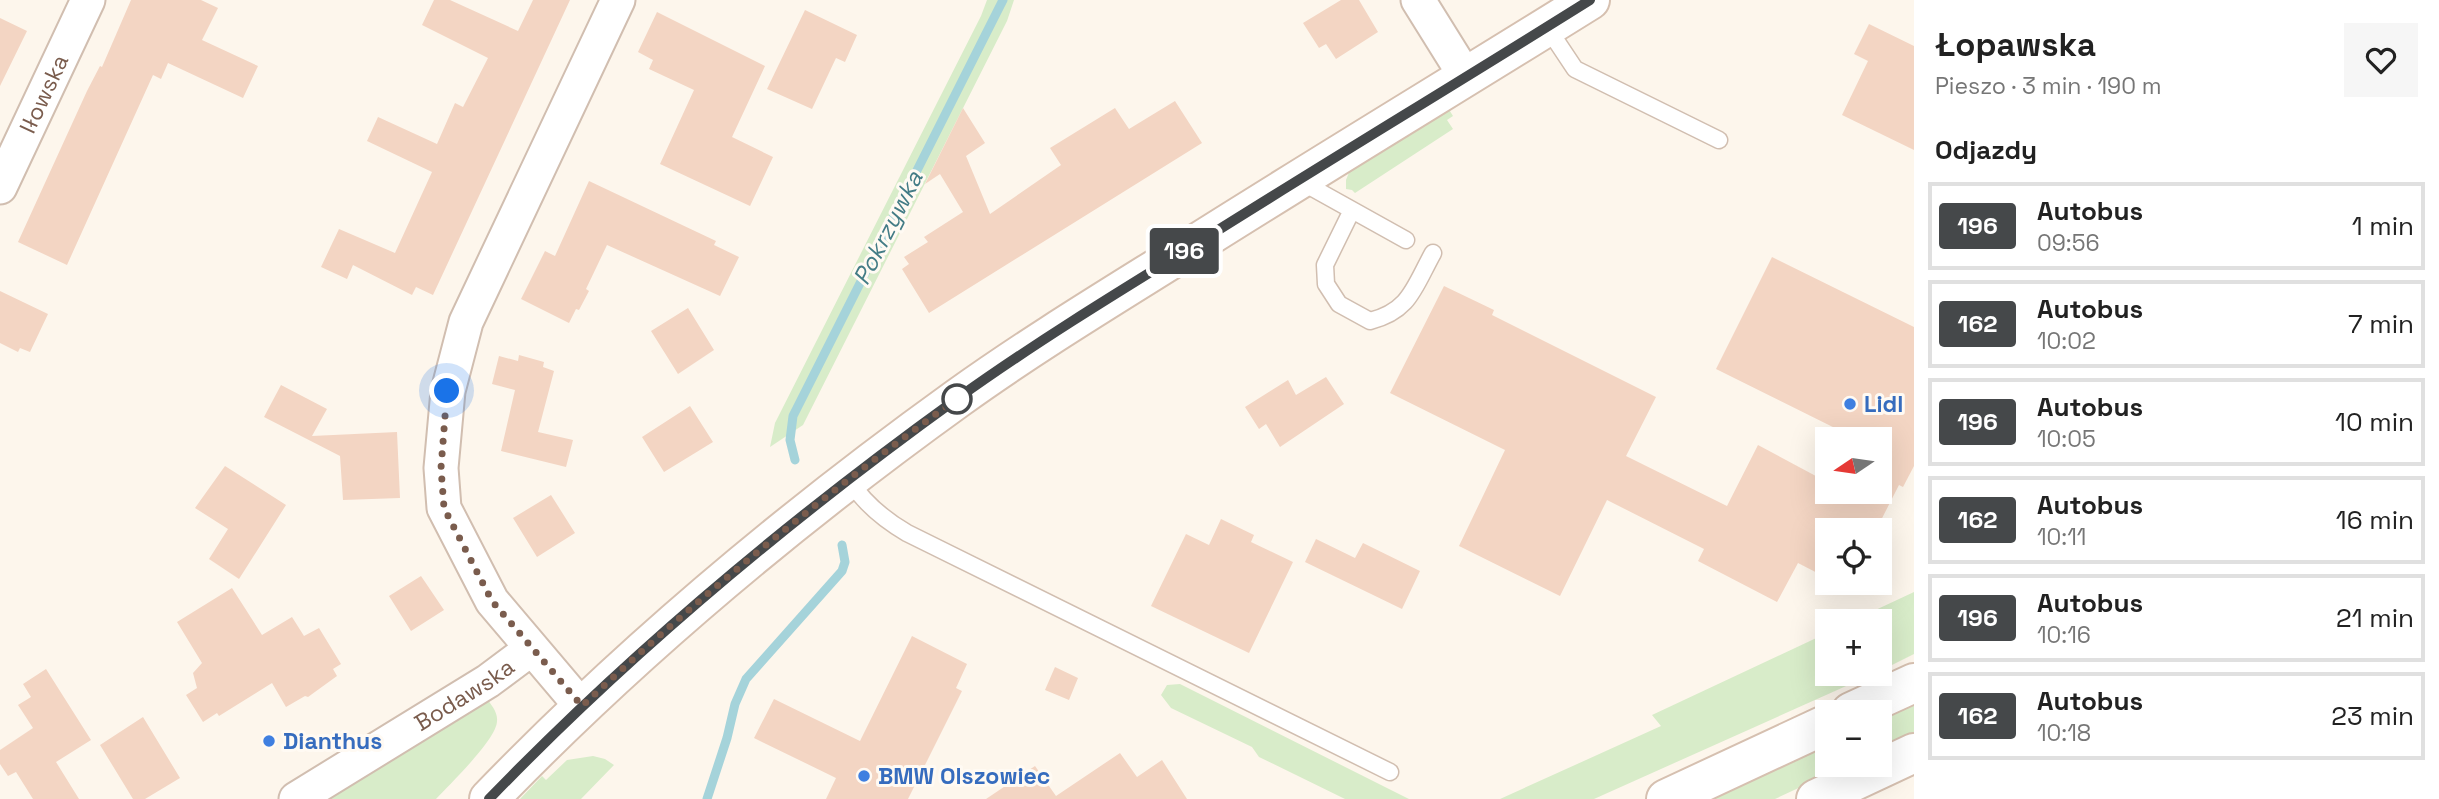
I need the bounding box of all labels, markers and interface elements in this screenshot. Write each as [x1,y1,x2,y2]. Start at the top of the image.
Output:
button: heart [2344,23,2418,97]
text: Łopawska [1935,24,2096,66]
street label: Iłowska [12,49,75,138]
text: Pieszo · 3 min · 190 m [1935,71,2162,101]
text: Odjazdy [1935,133,2037,167]
water label: Pokrzywka [846,165,930,290]
text: Autobus [2037,194,2143,228]
text: 1 min [2352,209,2414,243]
text: 196 [1957,210,1998,241]
line badge: 196 [1144,228,1224,274]
text: 09:56 [2037,228,2100,258]
text: 196 [1164,235,1204,266]
text: Autobus [2037,292,2143,326]
text: 7 min [2348,307,2414,341]
text: 162 [1958,308,1997,339]
text: 10:02 [2037,326,2096,356]
your location [429,373,464,408]
unlabelled marker [942,384,972,414]
place label: Lidl [1864,389,1903,419]
text: Autobus [2037,390,2143,424]
marker: Lidl [1842,396,1858,412]
text: 10 min [2335,405,2414,439]
text: 196 [1957,406,1998,437]
text: 10:05 [2037,424,2096,454]
north arrow [1815,427,1892,504]
map controls [1815,427,1892,777]
text: Autobus [2037,488,2143,522]
text: 16 min [2336,503,2414,537]
text: 162 [1958,504,1997,535]
button: locate [1815,518,1892,595]
text: 10:11 [2037,522,2086,552]
text: Autobus [2037,586,2143,620]
text: 21 min [2336,601,2414,635]
text: 196 [1957,602,1998,633]
button: + [1815,609,1892,686]
text: 10:16 [2037,620,2091,650]
street label: Bodawska [409,652,520,738]
text: Autobus [2037,684,2143,718]
text: 23 min [2331,699,2414,733]
button: − [1815,700,1892,777]
text: 162 [1958,700,1997,731]
text: 10:18 [2037,718,2091,748]
place label: Dianthus [283,726,382,756]
marker: Dianthus [261,733,277,749]
place label: BMW Olszowiec [878,761,1050,791]
marker: BMW Olszowiec [856,768,872,784]

